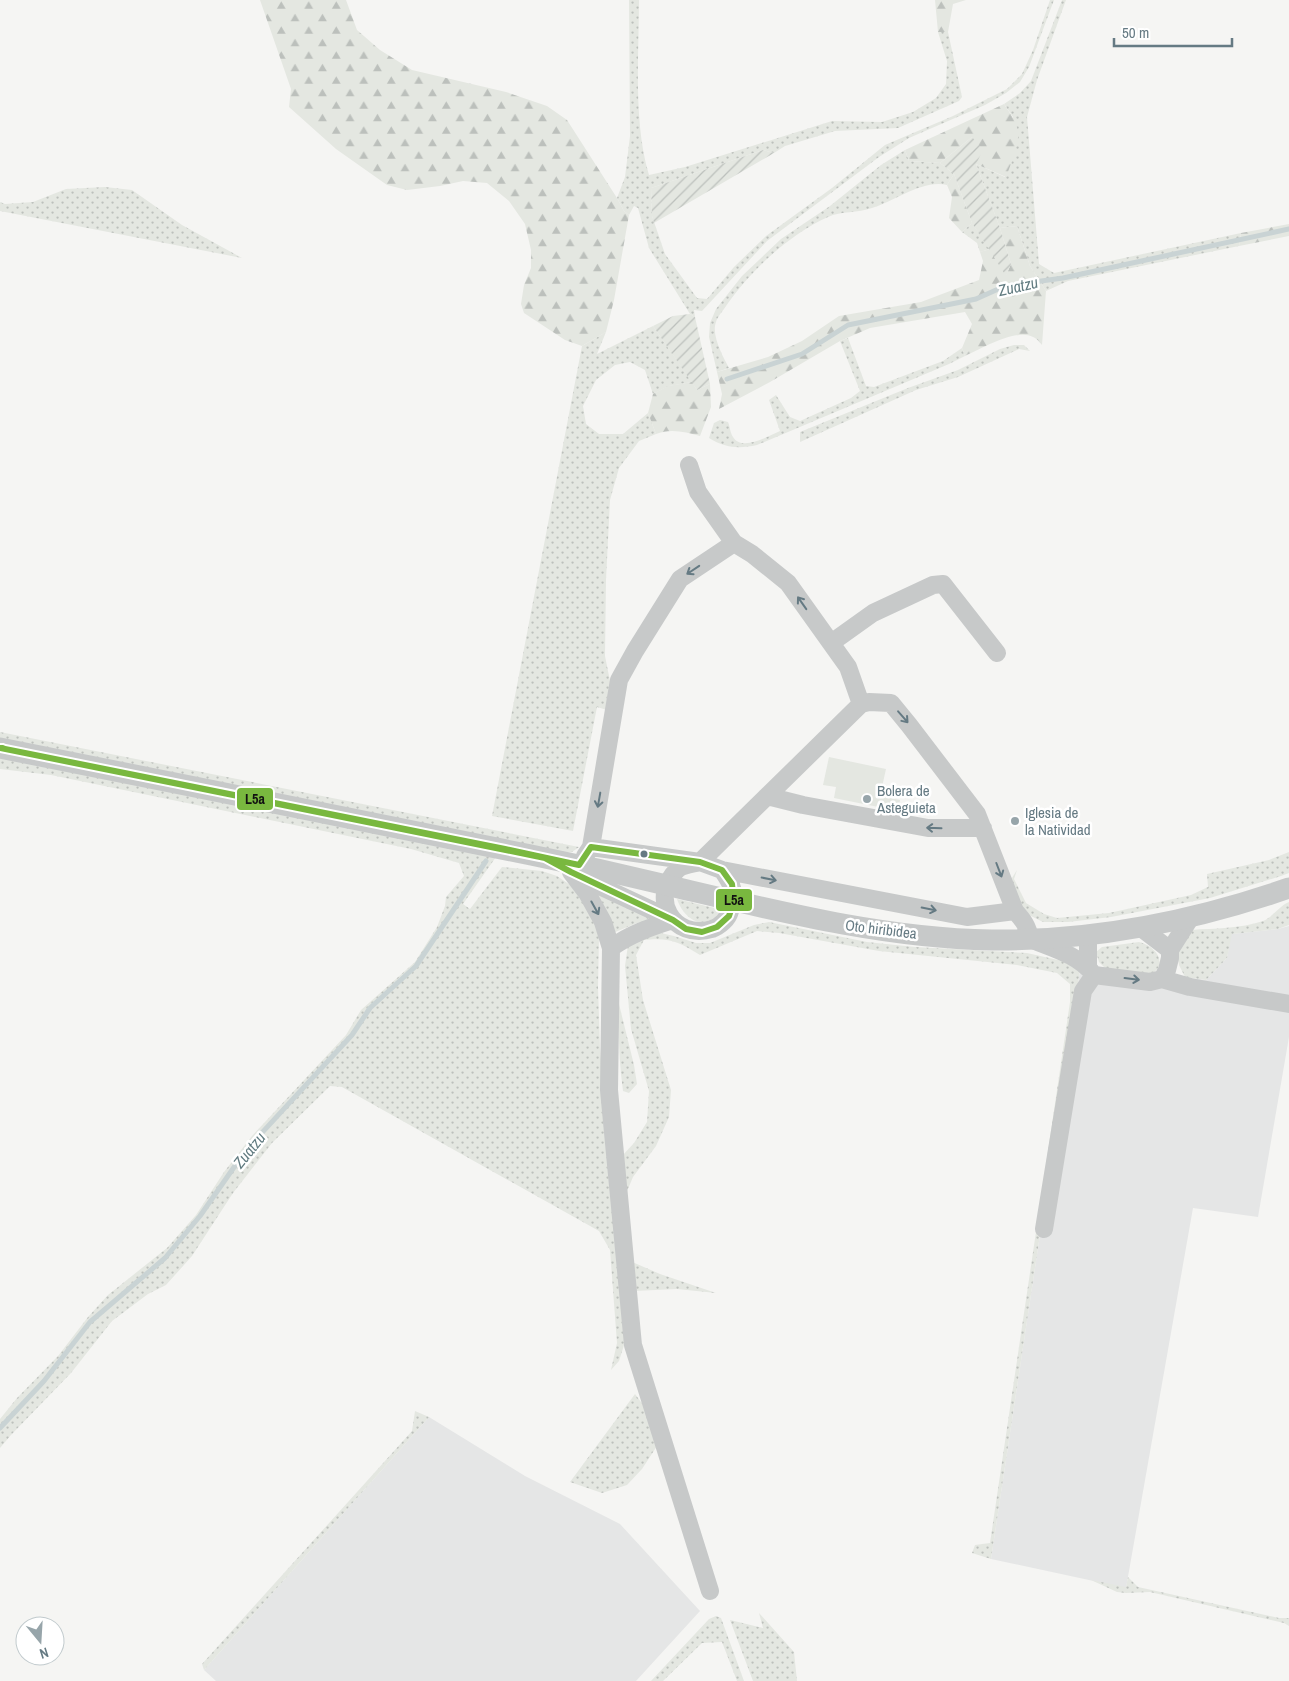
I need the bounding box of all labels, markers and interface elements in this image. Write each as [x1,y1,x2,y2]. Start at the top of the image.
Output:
scale bar [1114,15,1232,47]
text: 50 m [1122,22,1149,43]
water label: Zuatzu [995,271,1040,301]
one-way arrow [686,565,700,575]
one-way arrow [797,596,807,610]
one-way arrow [897,711,909,724]
place label: Bolera de Asteguieta [876,780,936,818]
line badge: L5a [236,787,274,811]
text: L5a [245,790,265,808]
one-way arrow [593,791,603,807]
marker: Bolera de Asteguieta [861,793,873,805]
place label: Iglesia de la Natividad [1025,802,1091,840]
marker: Iglesia de la Natividad [1009,815,1021,827]
one-way arrow [926,823,942,832]
unlabelled marker [639,849,649,859]
one-way arrow [995,861,1004,877]
one-way arrow [761,874,777,884]
line badge: L5a [715,888,753,912]
text: L5a [724,891,744,909]
one-way arrow [591,901,601,915]
one-way arrow [921,905,937,915]
street label: Oto hiribidea [844,914,918,944]
one-way arrow [1124,974,1140,984]
water label: Zuatzu [227,1127,270,1173]
north arrow [15,1616,65,1666]
text: N [37,1644,51,1663]

